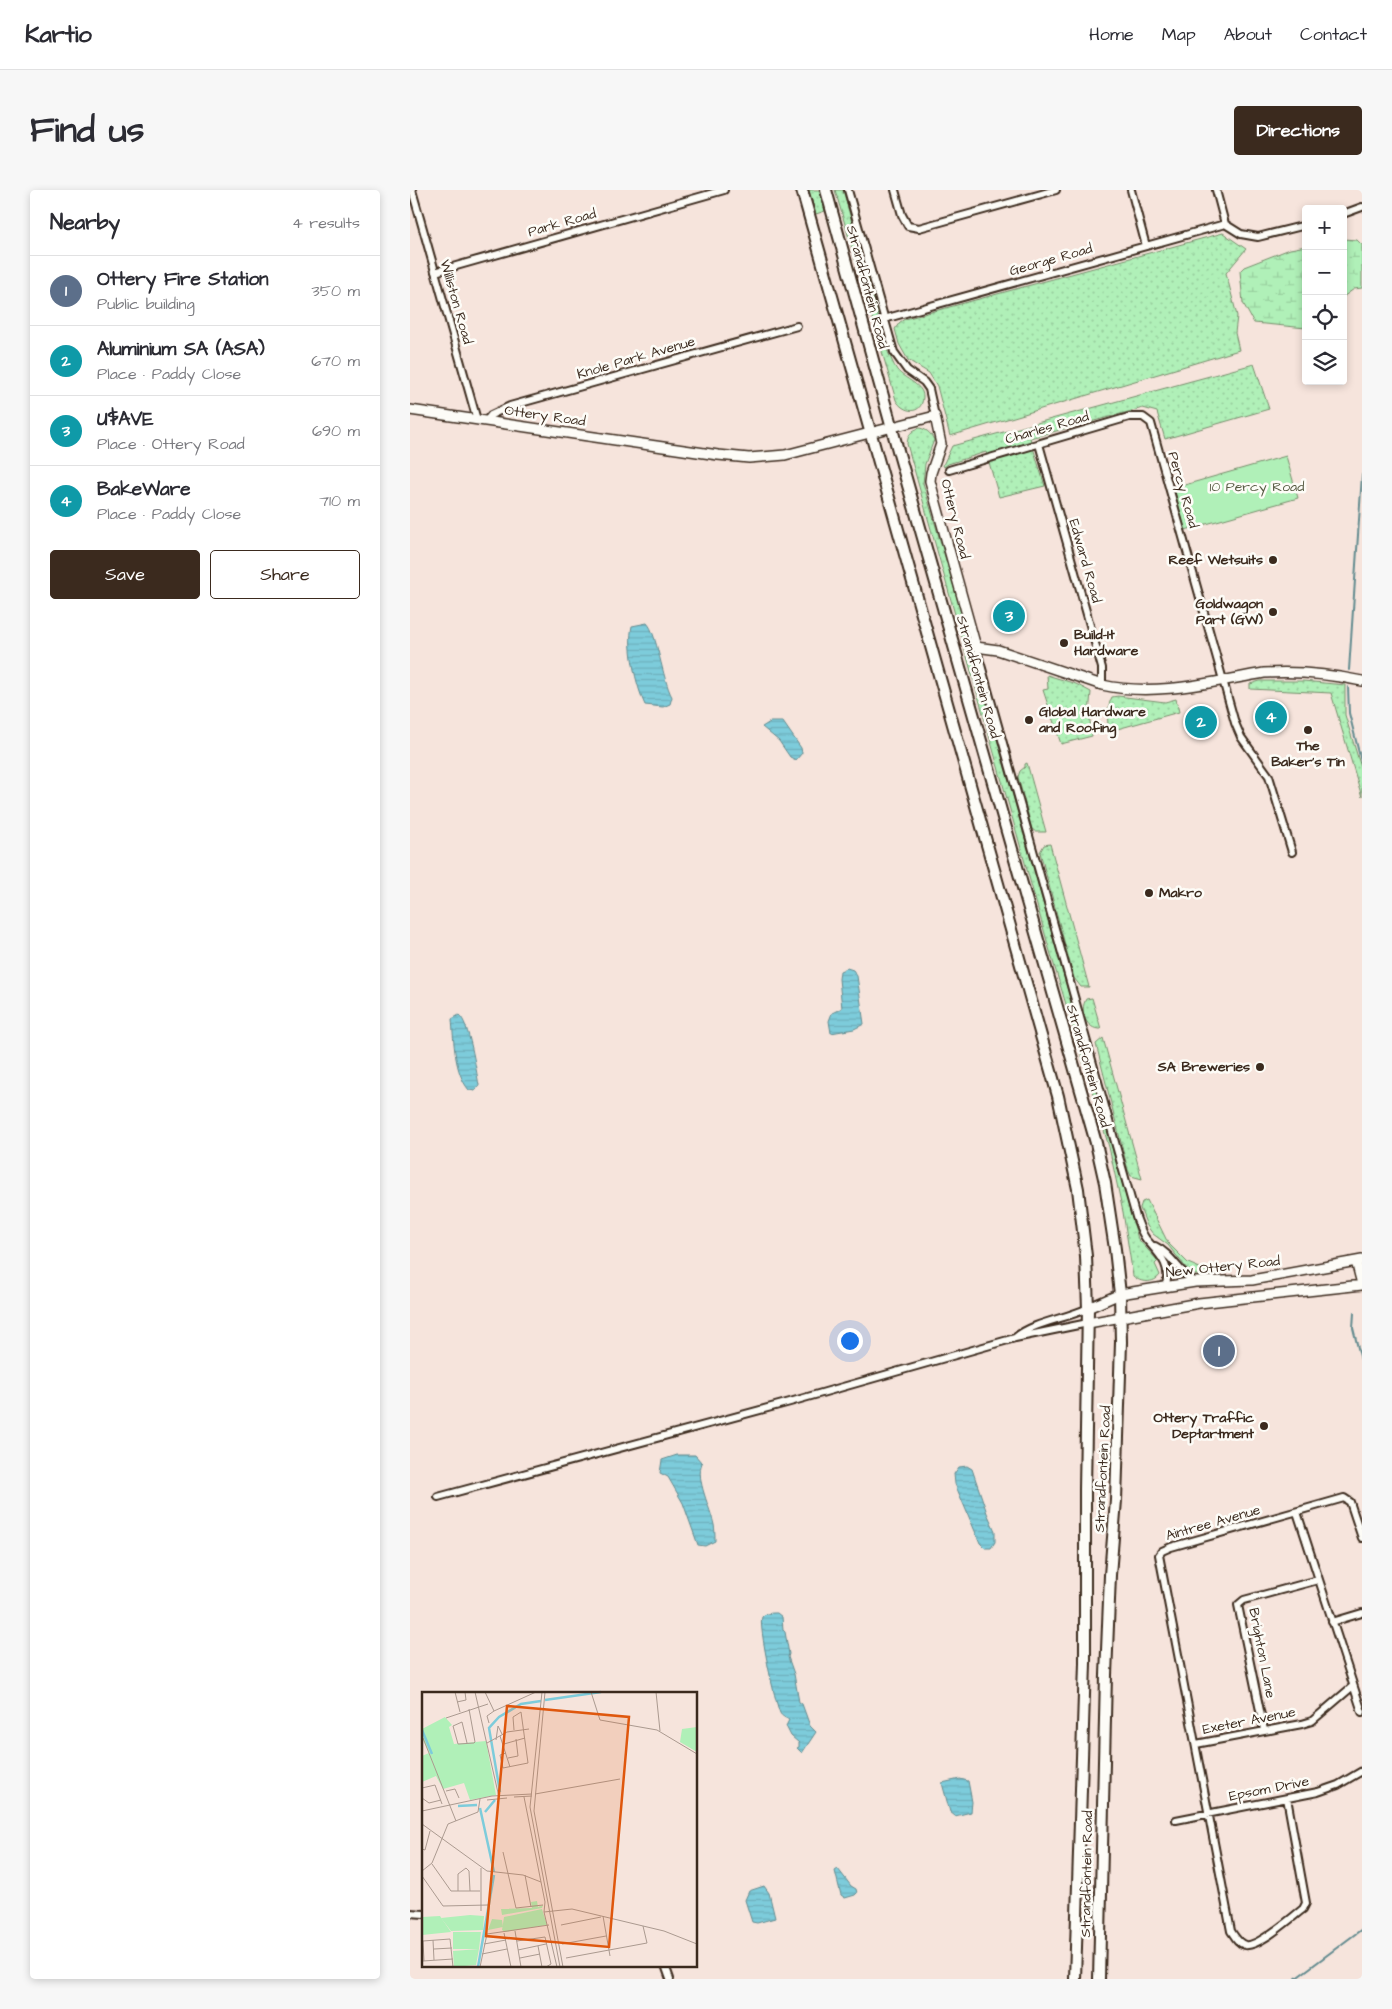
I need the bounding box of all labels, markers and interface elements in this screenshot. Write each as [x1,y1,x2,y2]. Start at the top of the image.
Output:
text: Kartio [25,18,92,52]
text: Home [1089,22,1134,47]
text: Map [1162,22,1196,47]
text: About [1224,22,1272,47]
text: Contact [1300,22,1367,47]
text: Find us [30,106,144,155]
button: Directions [1234,106,1362,155]
street label: Park Road [526,204,598,242]
map controls [1302,205,1347,385]
button: + [1302,205,1347,250]
text: Nearby [50,208,120,237]
text: 4 results [292,212,360,234]
street label: Strandfontein Road [841,223,893,351]
street label: George Road [1007,239,1095,281]
button: − [1302,250,1347,295]
street label: Williston Road [434,257,478,347]
text: Ottery Fire Station [97,266,269,293]
text: 1 [65,280,67,302]
text: 350 m [312,280,360,302]
text: Public building [97,293,195,315]
button: locate [1302,295,1347,340]
street label: Knole Park Avenue [575,331,698,384]
text: Aluminium SA (ASA) [97,336,265,363]
button: layers [1302,340,1347,385]
text: 2 [61,350,71,372]
text: 670 m [311,350,360,372]
text: Place · Paddy Close [97,363,241,385]
street label: Ottery Road [503,400,587,432]
text: U$AVE [97,406,154,433]
street label: Charles Road [1003,406,1091,450]
text: 3 [62,420,70,442]
text: 690 m [312,420,360,442]
text: Place · Ottery Road [97,433,245,455]
street label: Percy Road [1163,449,1203,531]
text: BakeWare [97,476,190,503]
street label: Ottery Road [935,477,975,561]
park label: 10 Percy Road [1210,477,1304,497]
text: 4 [61,490,71,512]
text: 710 m [319,490,360,512]
text: Place · Paddy Close [97,503,241,525]
street label: Edward Road [1063,517,1107,605]
button: Save [50,550,200,599]
button: Share [210,550,360,599]
place label: Reef Wetsuits [1169,550,1263,570]
marker: Reef Wetsuits [1267,554,1279,566]
place label: Goldwagon Part (GW) [1196,594,1263,630]
pin: 3 [993,597,1025,635]
marker: Goldwagon Part (GW) [1267,606,1279,618]
street label: Strandfontein Road [951,613,1005,741]
place label: Build-It Hardware [1074,625,1139,661]
marker: Build-It Hardware [1058,637,1070,649]
pin: 4 [1255,698,1287,736]
place label: Global Hardware and Roofing [1038,702,1146,739]
pin: 2 [1185,703,1217,741]
marker: Global Hardware and Roofing [1023,714,1035,726]
marker: The Baker's Tin [1302,724,1314,736]
place label: The Baker's Tin [1271,736,1345,772]
place label: Makro [1159,883,1202,903]
marker: Makro [1143,887,1155,899]
street label: Strandfontein Road [1061,1002,1115,1130]
place label: SA Breweries [1157,1057,1250,1077]
marker: SA Breweries [1254,1061,1266,1073]
street label: New Ottery Road [1165,1251,1281,1283]
your location [837,1328,863,1354]
pin: 1 [1203,1332,1235,1370]
street label: Strandfontein Road [1090,1405,1116,1533]
place label: Ottery Traffic Deptartment [1154,1408,1254,1444]
marker: Ottery Traffic Deptartment [1258,1420,1270,1432]
street label: Aintree Avenue [1163,1500,1263,1546]
street label: Brighton Lane [1243,1606,1281,1700]
inset map [422,1692,698,1966]
street label: Exeter Avenue [1201,1702,1298,1740]
street label: Epsom Drive [1227,1771,1311,1807]
street label: Strandfontein Road [1076,1810,1098,1938]

